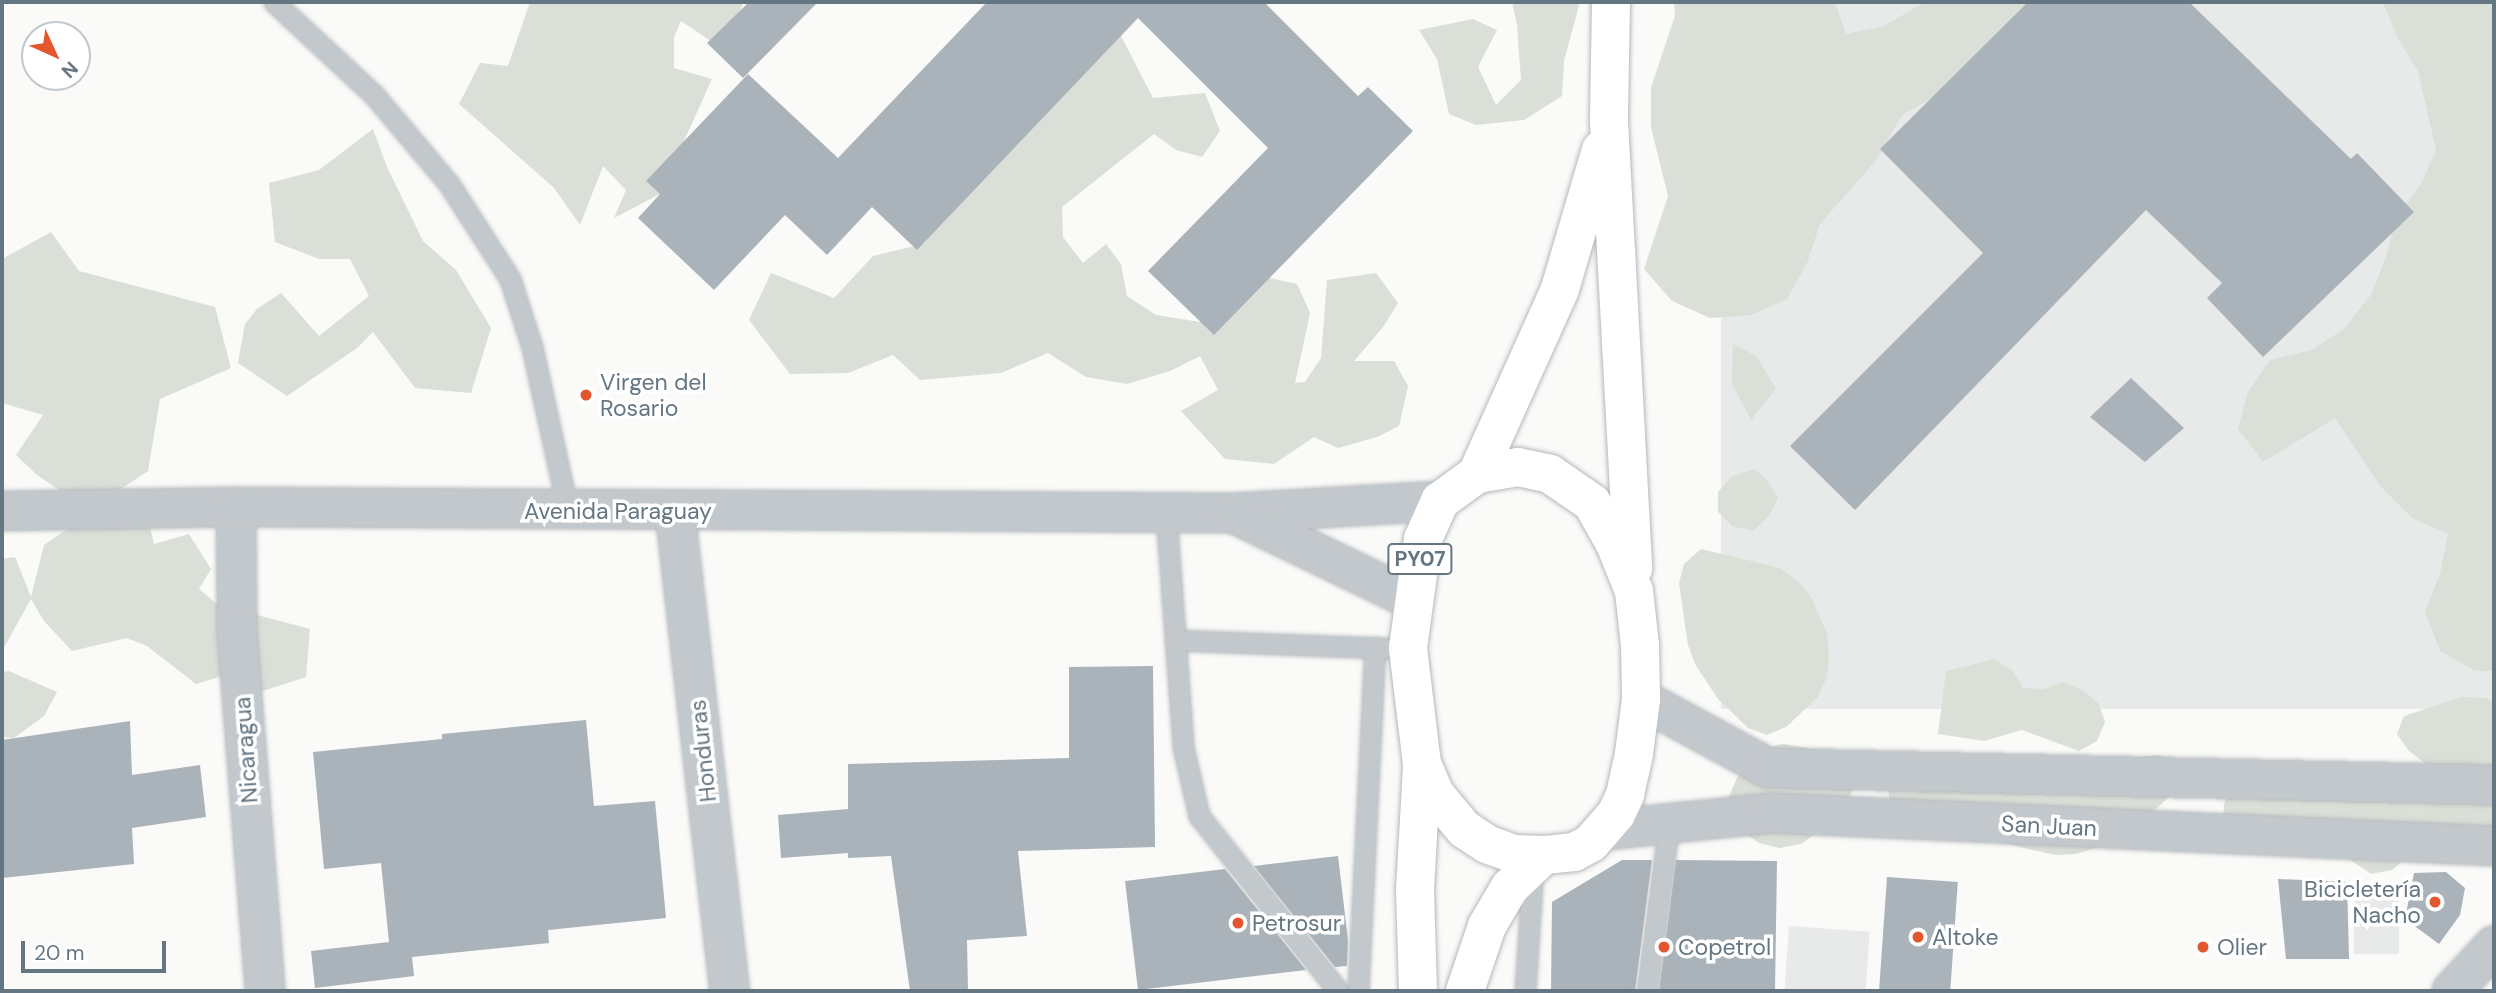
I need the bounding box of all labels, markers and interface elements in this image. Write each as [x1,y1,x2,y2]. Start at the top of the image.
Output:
north arrow [21,21,91,91]
text: N [56,56,84,84]
place label: Virgen del Rosario [600,368,707,422]
marker: Virgen del Rosario [578,387,594,403]
street label: Avenida Paraguay [524,497,712,525]
road number: PY07 [1387,542,1453,576]
street label: Nicaragua [229,696,263,804]
street label: Honduras [684,699,722,803]
street label: San Juan [2001,810,2097,842]
place label: Bicicletería Nacho [2304,875,2421,929]
marker: Bicicletería Nacho [2427,894,2443,910]
place label: Petrosur [1252,909,1341,937]
marker: Petrosur [1230,915,1246,931]
place label: Altoke [1932,923,1999,951]
scale bar [24,926,170,970]
marker: Altoke [1910,929,1926,945]
place label: Copetrol [1678,933,1771,961]
place label: Olier [2217,933,2267,961]
text: 20 m [34,939,85,967]
marker: Copetrol [1656,939,1672,955]
marker: Olier [2195,939,2211,955]

